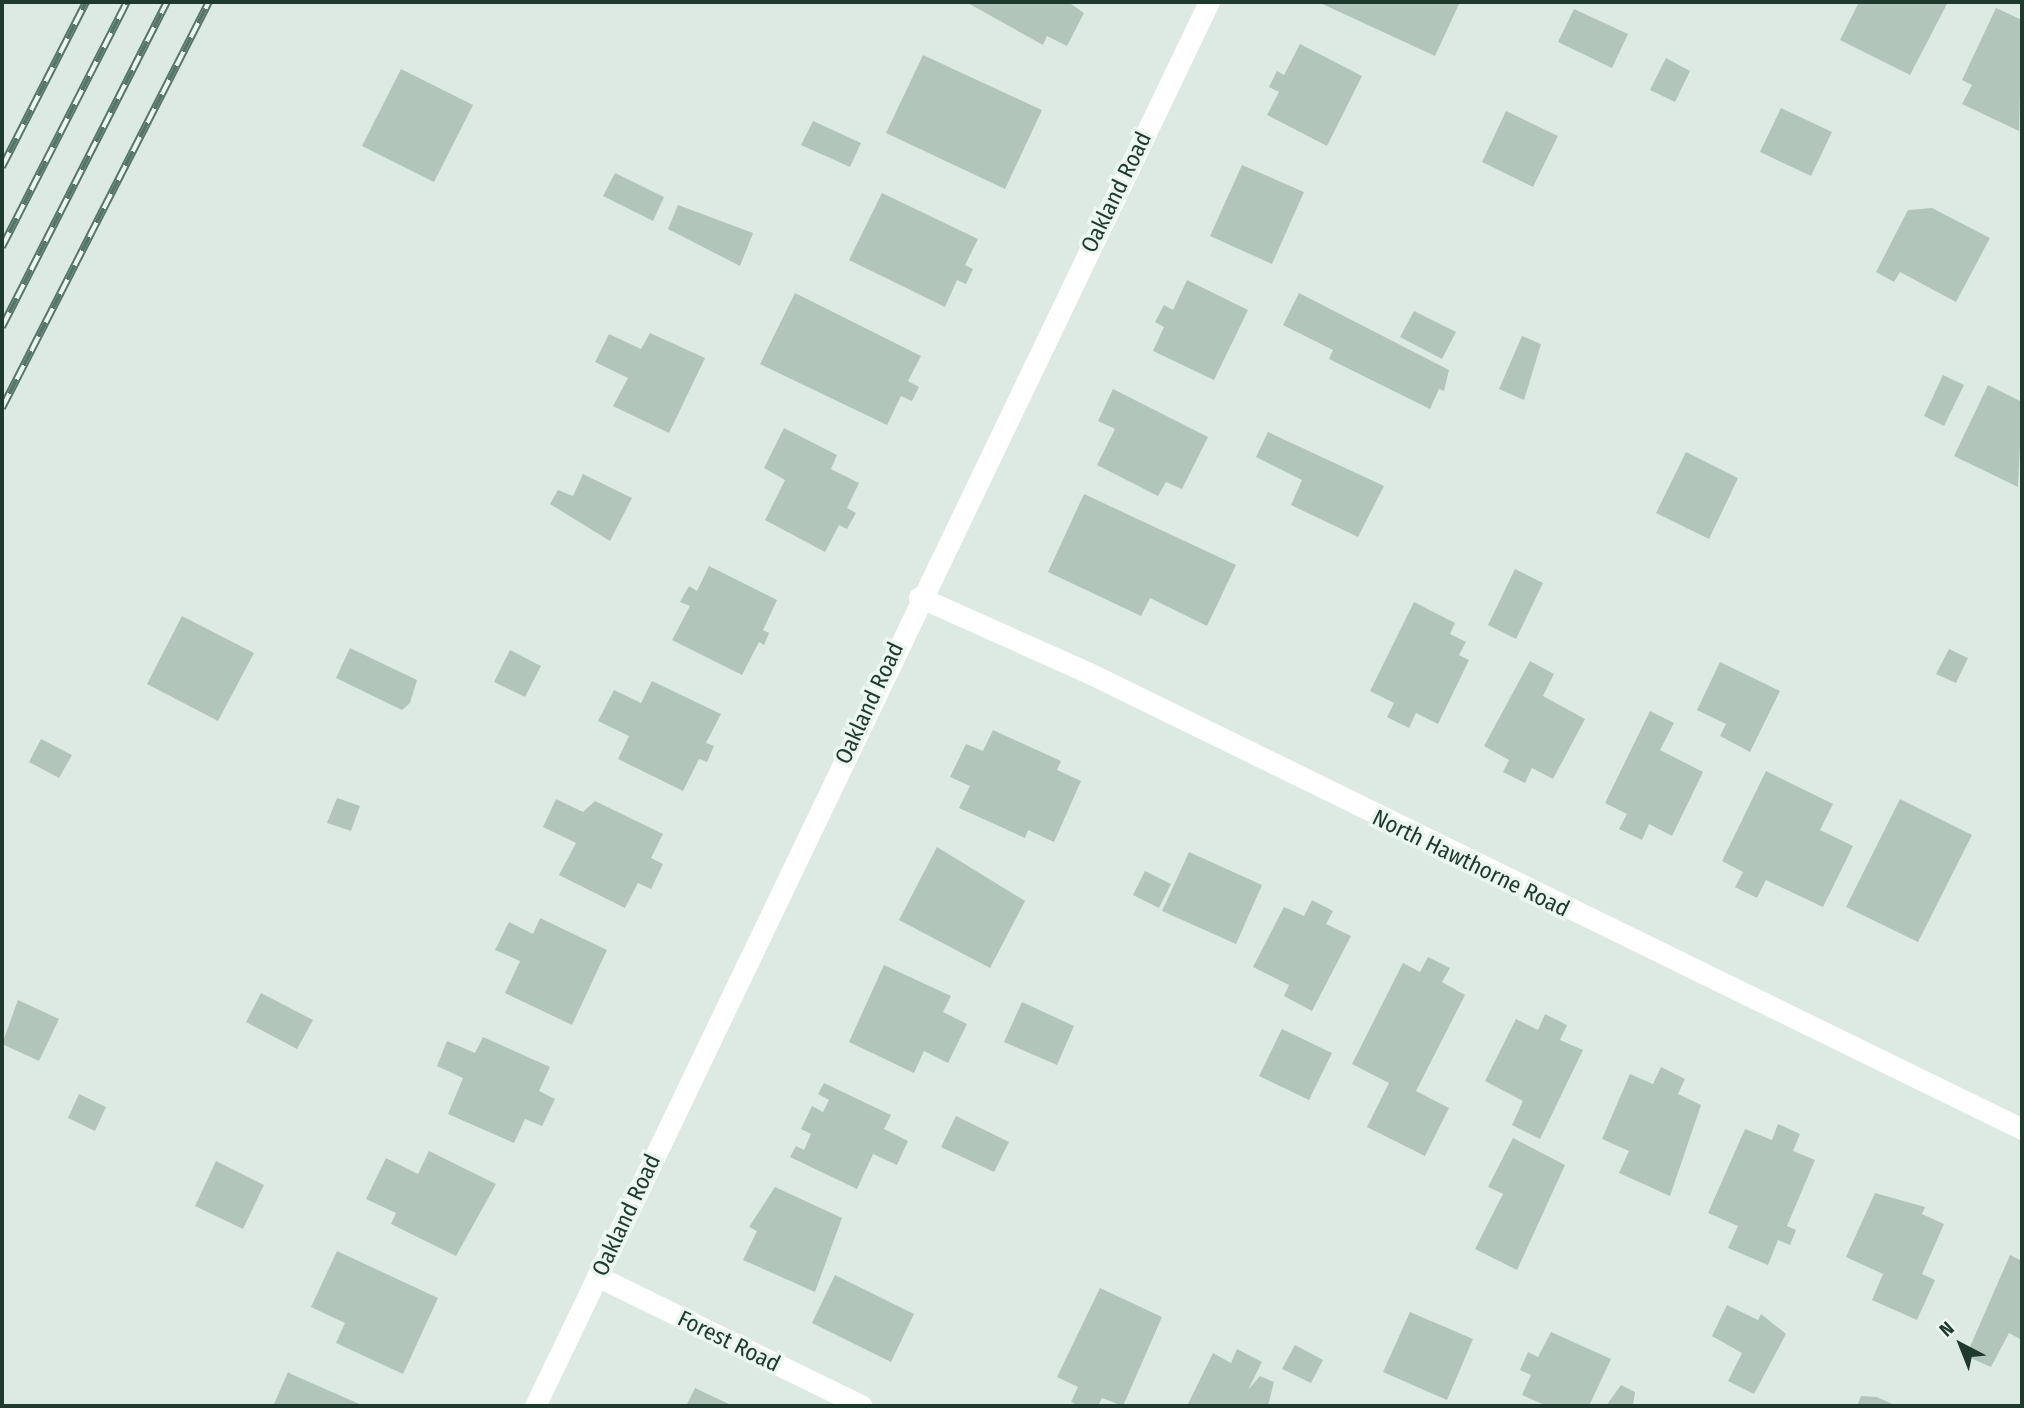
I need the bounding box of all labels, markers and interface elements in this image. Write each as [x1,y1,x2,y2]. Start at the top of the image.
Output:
street label: Oakland Road [1075,127,1157,257]
street label: Oakland Road [829,638,909,768]
street label: North Hawthorne Road [1368,803,1574,923]
street label: Oakland Road [586,1150,666,1280]
street label: Forest Road [673,1304,785,1378]
north arrow [1926,1310,1996,1380]
text: N [1935,1317,1959,1341]

